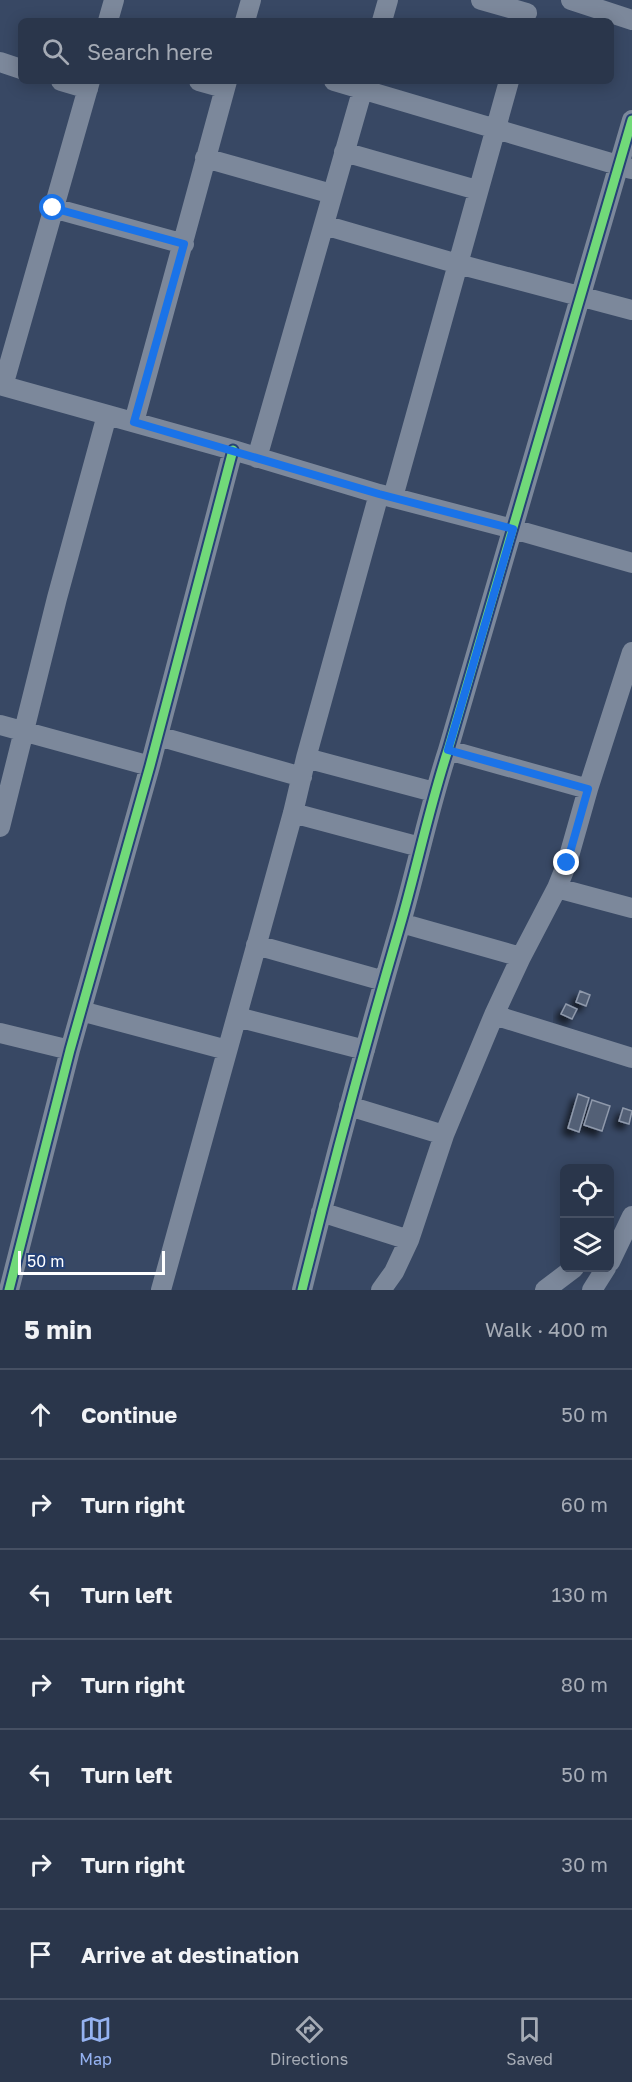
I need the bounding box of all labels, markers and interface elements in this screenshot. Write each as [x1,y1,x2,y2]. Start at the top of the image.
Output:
search box [18,18,614,84]
icon: search [39,35,72,68]
text: Search here [87,38,213,65]
route start [39,194,65,220]
route end [553,849,579,875]
map controls [560,1164,614,1272]
button: locate [560,1164,614,1218]
button: layers [560,1218,614,1272]
scale bar [18,1248,165,1276]
text: 50 m [27,1251,64,1271]
text: 5 min [24,1314,92,1345]
text: Walk · 400 m [485,1317,608,1341]
icon: ahead [24,1398,57,1431]
text: Continue [81,1401,177,1428]
text: 50 m [561,1402,608,1426]
icon: right [24,1488,57,1521]
text: Turn right [81,1491,185,1518]
text: 60 m [561,1492,608,1516]
icon: left [24,1578,57,1611]
text: Turn left [81,1581,172,1608]
text: 130 m [552,1582,608,1606]
icon: right [24,1668,57,1701]
text: Turn right [81,1671,185,1698]
text: 80 m [561,1672,608,1696]
icon: left [24,1758,57,1791]
text: Turn left [81,1761,172,1788]
text: 50 m [561,1762,608,1786]
icon: right [24,1848,57,1881]
text: Turn right [81,1851,185,1878]
text: 30 m [561,1852,608,1876]
icon: arrive [24,1938,57,1971]
text: Arrive at destination [81,1941,299,1968]
tab: Map [79,2013,112,2069]
tab: Directions [270,2013,348,2069]
tab: Saved [506,2013,553,2069]

